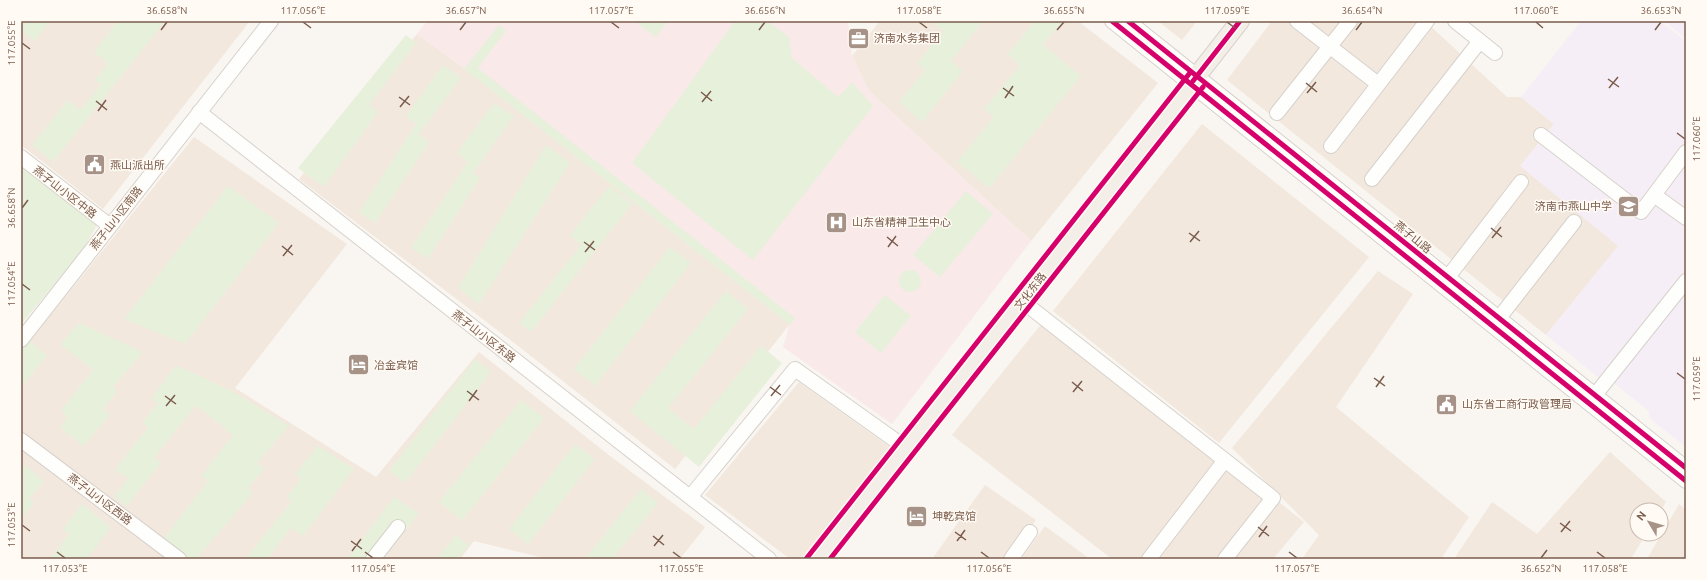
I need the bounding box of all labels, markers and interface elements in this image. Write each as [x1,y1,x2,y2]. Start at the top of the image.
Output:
text: 36.658°N [146,5,188,16]
text: 117.056°E [280,5,326,16]
text: 36.657°N [445,5,487,16]
text: 117.057°E [588,5,634,16]
text: 36.656°N [744,5,786,16]
text: 117.058°E [896,5,942,16]
text: 36.655°N [1043,5,1085,16]
text: 117.059°E [1204,5,1250,16]
text: 36.654°N [1341,5,1383,16]
text: 117.060°E [1513,5,1559,16]
text: 36.653°N [1640,5,1682,16]
text: 117.055°E [6,20,17,66]
office icon: 济南水务集团 [845,25,871,51]
place label: 济南水务集团 [874,32,940,44]
text: 117.060°E [1691,116,1702,162]
public building icon: 燕山派出所 [82,152,108,178]
place label: 燕山派出所 [110,159,165,171]
street label: 燕子山小区中路 [31,164,99,220]
street label: 燕子山小区南路 [88,184,144,252]
text: 36.658°N [6,187,17,229]
school or university icon: 济南市燕山中学 [1615,193,1641,219]
place label: 济南市燕山中学 [1535,200,1612,212]
hospital icon: 山东省精神卫生中心 [824,209,850,235]
place label: 山东省精神卫生中心 [852,216,951,228]
street label: 燕子山路 [1392,218,1434,256]
text: 117.054°E [6,261,17,307]
street label: 文化东路 [1012,270,1048,312]
street label: 燕子山小区东路 [450,308,518,364]
hotel icon: 冶金宾馆 [346,352,372,378]
text: 117.059°E [1691,356,1702,402]
place label: 冶金宾馆 [374,359,418,371]
public building icon: 山东省工商行政管理局 [1434,391,1460,417]
place label: 山东省工商行政管理局 [1462,398,1572,410]
street label: 燕子山小区西路 [66,471,134,527]
text: 117.053°E [6,502,17,548]
north arrow [1629,502,1669,542]
hotel icon: 坤乾宾馆 [904,503,930,529]
text: N [1634,509,1648,523]
place label: 坤乾宾馆 [932,510,976,522]
text: 117.053°E [42,563,88,574]
text: 117.054°E [350,563,396,574]
text: 117.055°E [658,563,704,574]
text: 117.056°E [966,563,1012,574]
text: 117.057°E [1274,563,1320,574]
text: 36.652°N [1520,563,1562,574]
text: 117.058°E [1582,563,1628,574]

